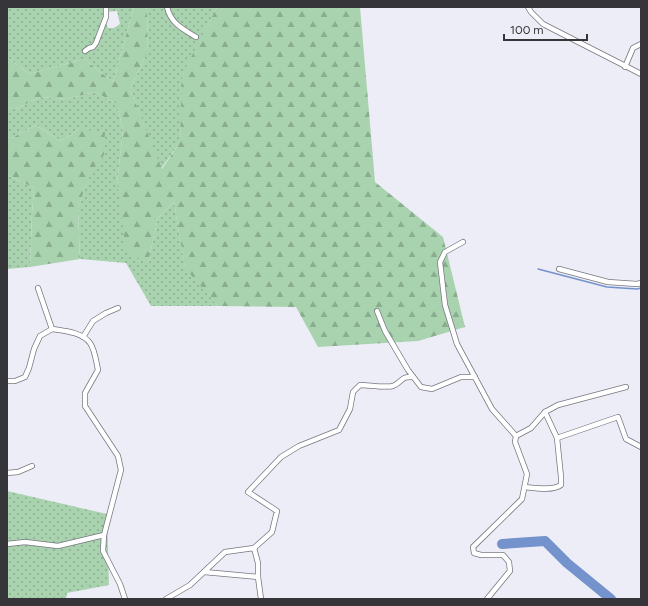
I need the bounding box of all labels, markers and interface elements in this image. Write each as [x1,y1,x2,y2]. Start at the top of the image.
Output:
scale bar [504,16,587,42]
text: 100 m [510,23,544,37]

